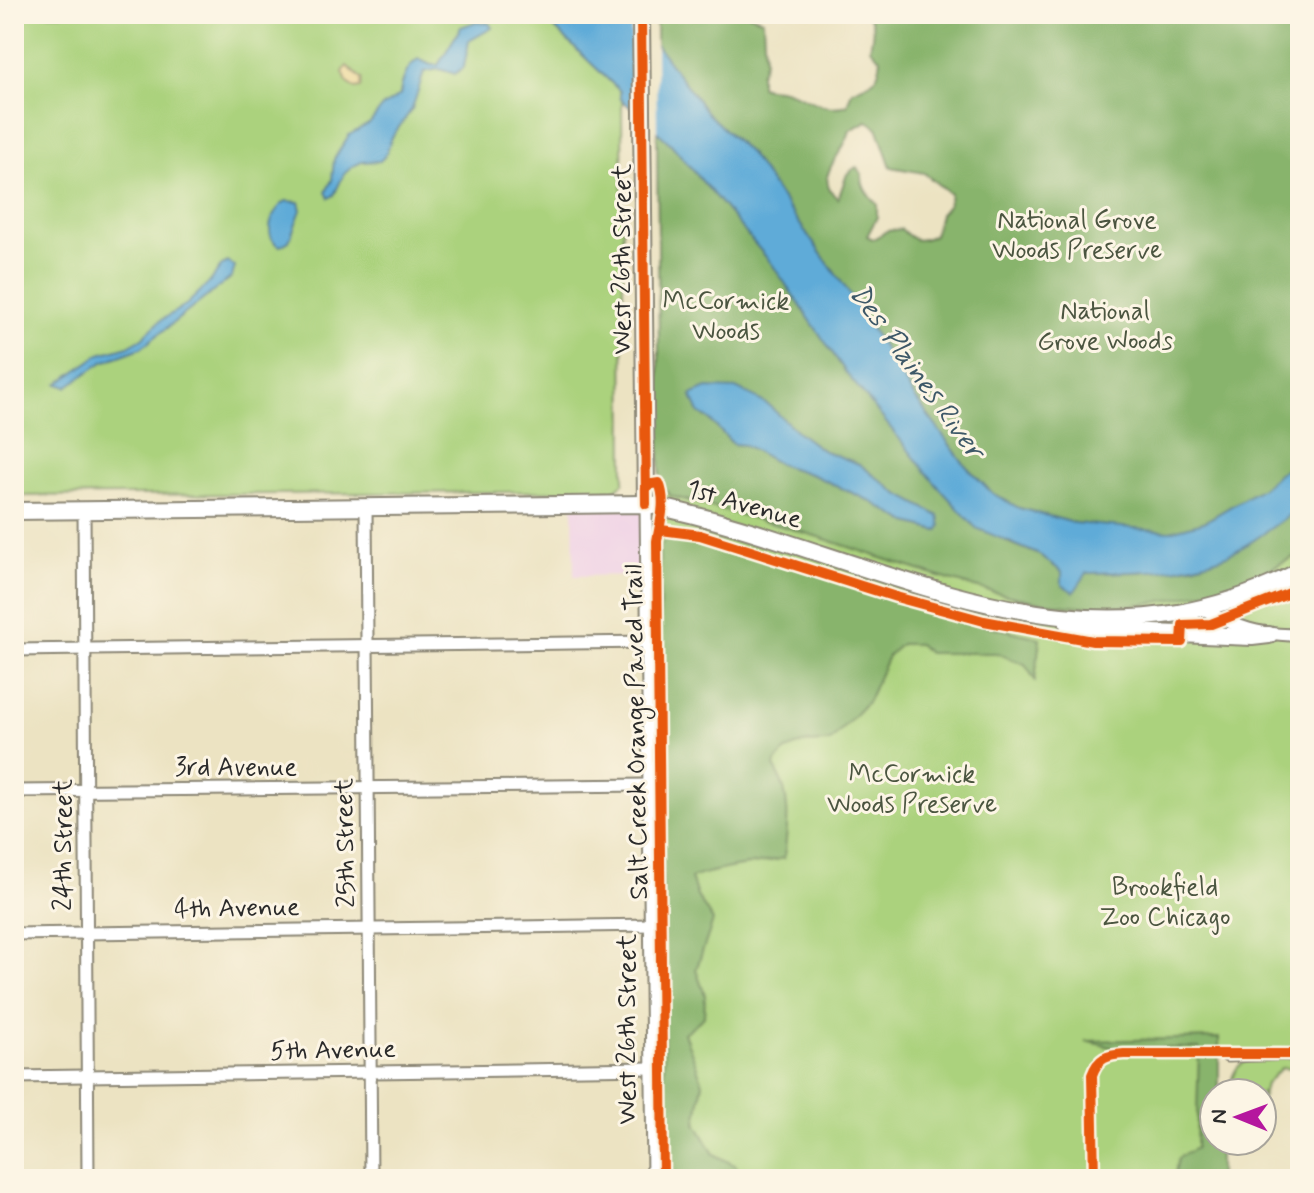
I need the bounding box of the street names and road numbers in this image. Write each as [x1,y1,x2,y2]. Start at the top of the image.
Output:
street label: West 26th Street [606,164,640,354]
street label: 1st Avenue [683,472,806,538]
street label: Salt Creek Orange Paved Trail [617,564,659,900]
street label: 3rd Avenue [175,751,297,785]
street label: 25th Street [328,778,364,908]
street label: 24th Street [47,779,81,911]
street label: 4th Avenue [174,891,300,927]
street label: West 26th Street [611,934,645,1124]
street label: 5th Avenue [270,1033,396,1069]

